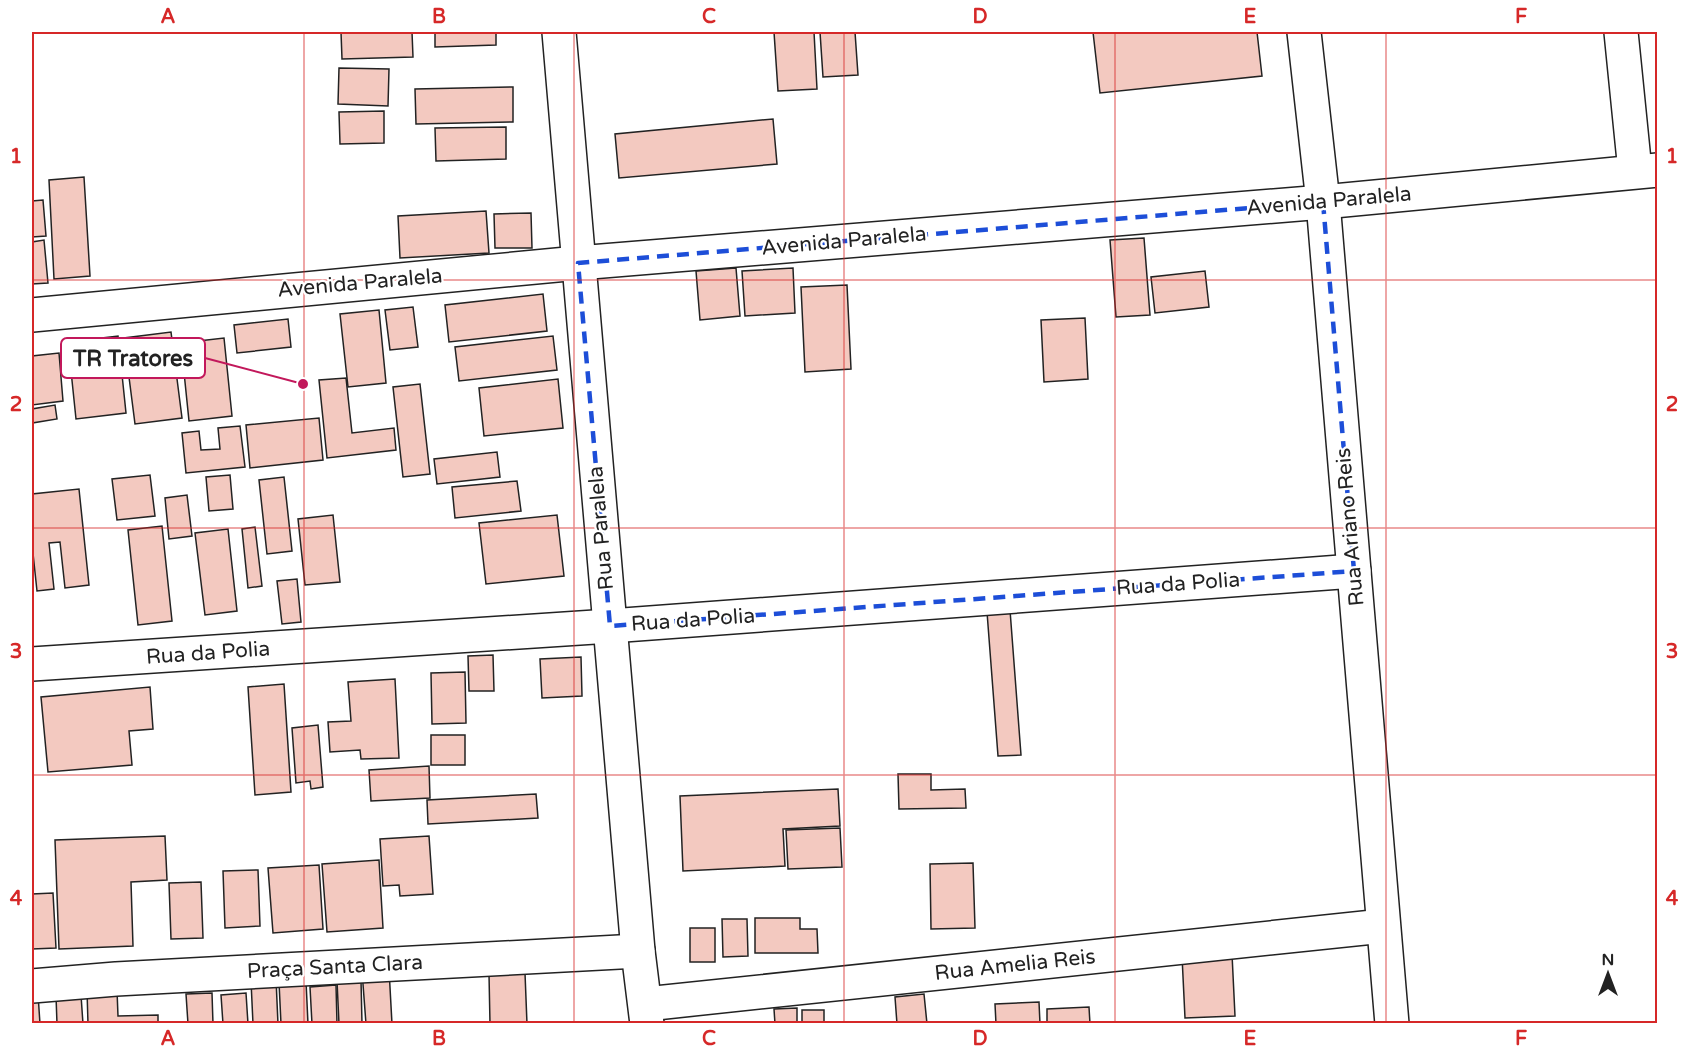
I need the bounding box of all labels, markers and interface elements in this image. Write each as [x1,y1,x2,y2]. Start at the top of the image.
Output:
text: A [161,5,176,29]
text: B [432,5,446,29]
text: C [702,5,716,29]
text: D [972,5,988,29]
text: E [1244,5,1257,29]
text: F [1515,5,1527,29]
text: 1 [10,145,22,169]
text: 1 [1666,145,1678,169]
street label: Avenida Paralela [1245,181,1413,221]
street label: Avenida Paralela [760,221,928,261]
street label: Avenida Paralela [276,263,444,303]
callout: TR Tratores [61,338,205,378]
text: TR Tratores [72,346,193,372]
text: 2 [10,393,22,417]
text: 2 [1666,393,1678,417]
street label: Rua Ariano Reis [1331,447,1369,607]
street label: Rua Paralela [583,465,619,591]
street label: Rua da Polia [1115,567,1241,601]
street label: Rua da Polia [630,603,756,637]
street label: Rua da Polia [145,636,271,670]
text: 3 [10,640,22,664]
text: 3 [1666,640,1678,664]
text: 4 [10,887,23,911]
text: 4 [1666,887,1679,911]
street label: Rua Amelia Reis [933,944,1097,986]
north arrow [1578,944,1638,1004]
street label: Praça Santa Clara [246,950,424,984]
text: N [1602,950,1614,970]
text: A [161,1027,176,1051]
text: B [432,1027,446,1051]
text: C [702,1027,716,1051]
text: D [972,1027,988,1051]
text: E [1244,1027,1257,1051]
text: F [1515,1027,1527,1051]

